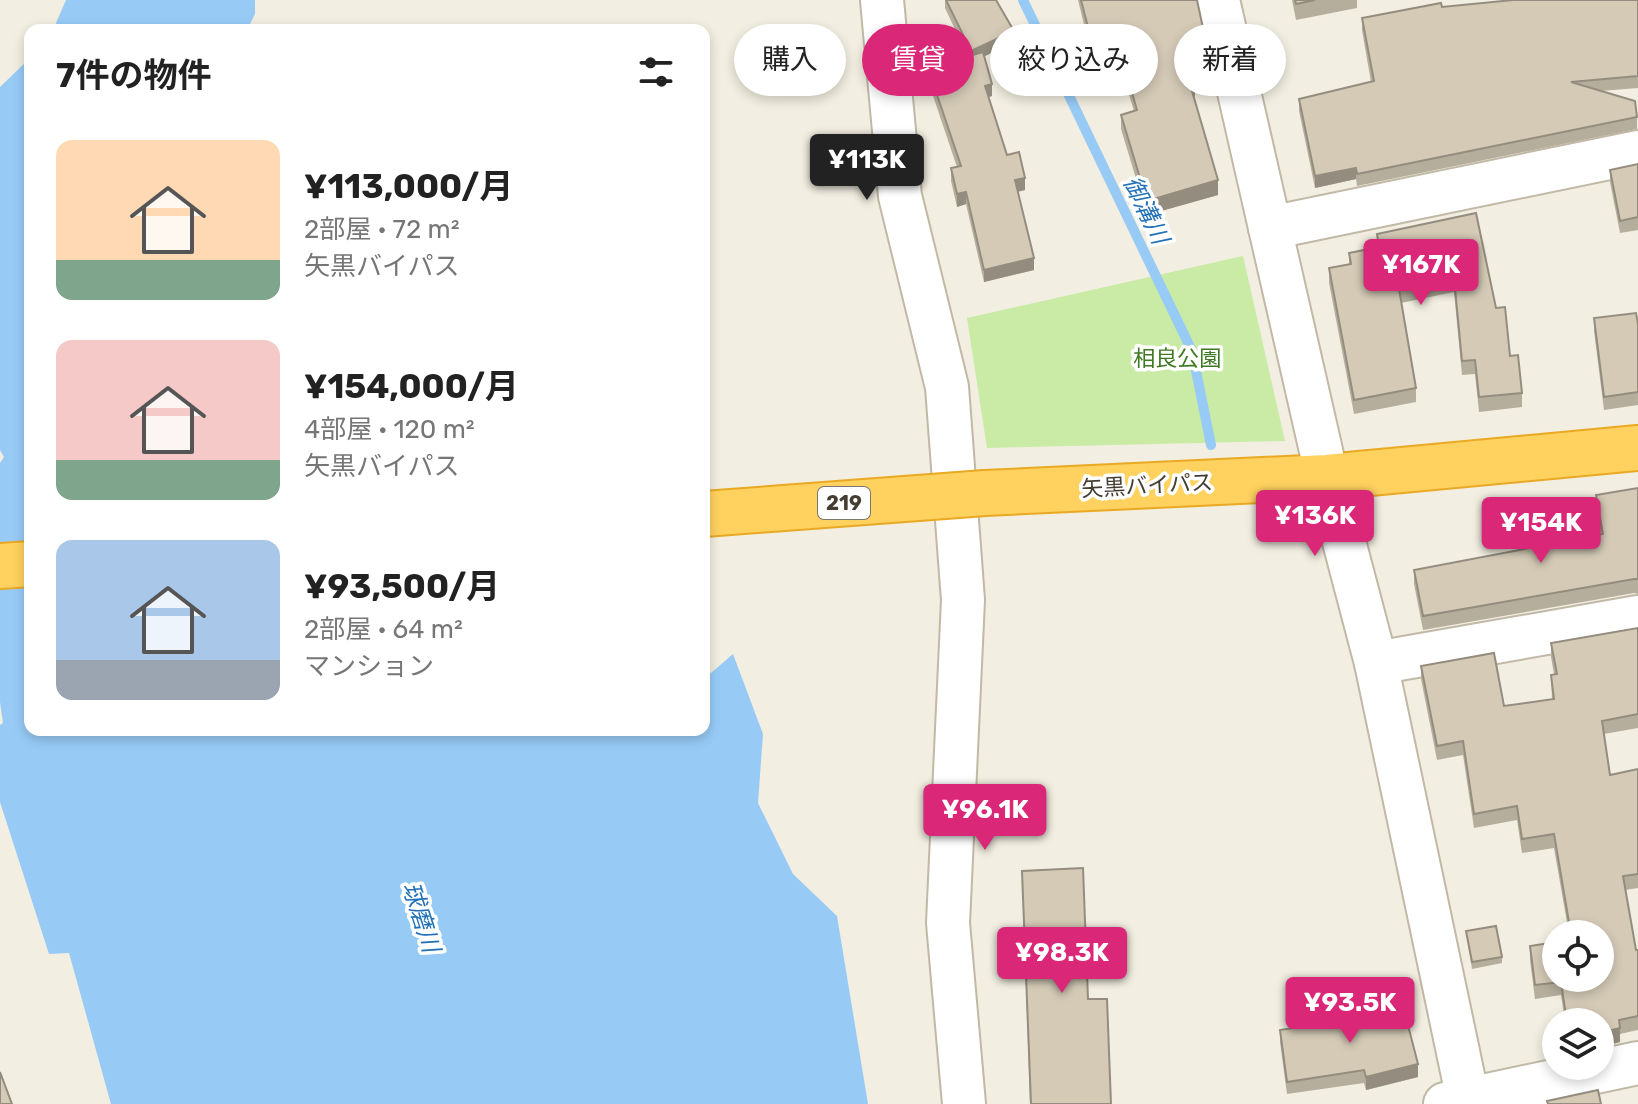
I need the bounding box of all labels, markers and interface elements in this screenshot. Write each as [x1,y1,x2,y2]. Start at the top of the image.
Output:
chip: 購入 [734,24,846,96]
chip: 賃貸 [862,24,974,96]
chip: 絞り込み [990,24,1158,96]
chip: 新着 [1174,24,1286,96]
icon: filters [634,50,678,94]
text: 7件の物件 [56,55,211,96]
pin: ¥113K [811,134,923,202]
text: ¥113K [828,144,906,175]
text: ¥113,000/月 [304,166,513,207]
icon: home [120,172,216,268]
water label: 御溝川 [1118,172,1176,251]
text: 2部屋 · 72 m² [304,214,460,245]
pin: ¥167K [1365,239,1477,307]
text: ¥167K [1381,249,1461,280]
text: 矢黒バイパス [304,251,459,282]
park label: 相良公園 [1133,345,1221,372]
text: ¥154,000/月 [304,366,519,407]
icon: home [120,372,216,468]
text: 4部屋 · 120 m² [304,414,475,445]
text: 矢黒バイパス [304,451,459,482]
street label: 矢黒バイパス [1081,469,1213,502]
road number: 219 [818,487,870,519]
pin: ¥136K [1259,490,1371,558]
pin: ¥154K [1485,497,1597,565]
text: ¥136K [1274,500,1356,531]
text: ¥154K [1500,507,1582,538]
text: ¥93,500/月 [304,566,500,607]
icon: home [120,572,216,668]
text: 2部屋 · 64 m² [304,614,463,645]
text: マンション [304,651,434,682]
pin: ¥96.1K [920,784,1050,852]
text: ¥96.1K [941,794,1029,825]
water label: 球磨川 [397,878,446,958]
map controls [1542,920,1614,1080]
button: locate [1542,920,1614,992]
pin: ¥98.3K [997,927,1127,995]
text: ¥98.3K [1015,937,1109,968]
pin: ¥93.5K [1285,977,1415,1045]
text: ¥93.5K [1304,987,1396,1018]
button: layers [1542,1008,1614,1080]

